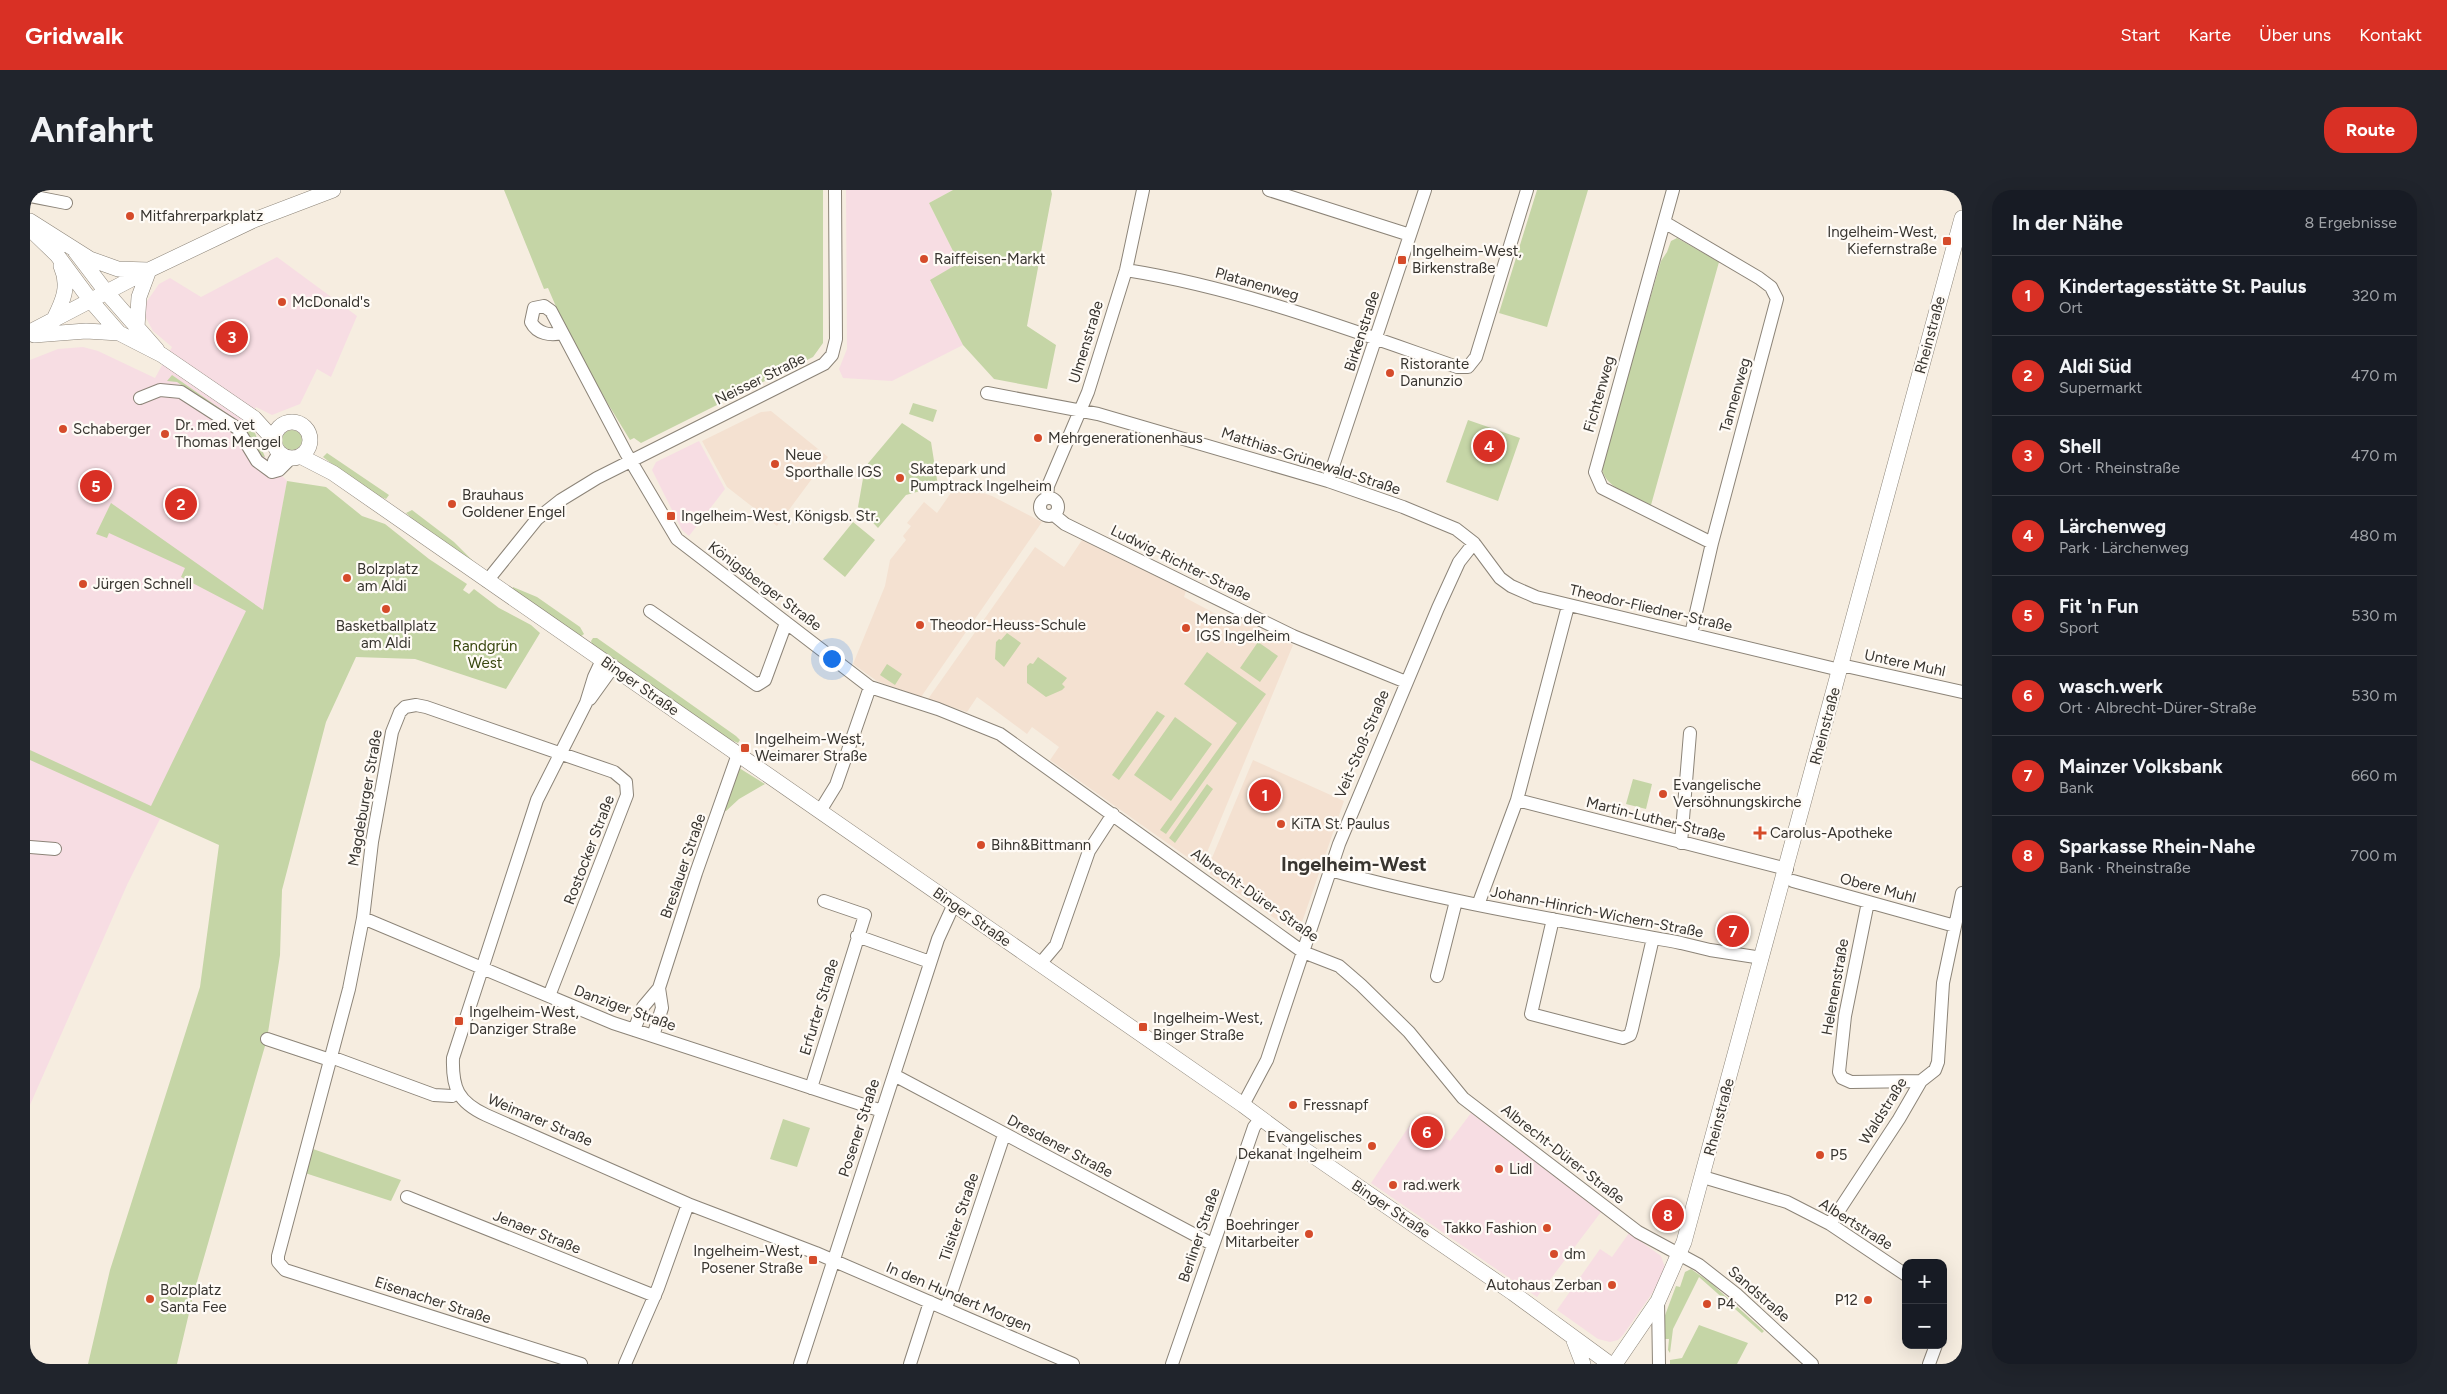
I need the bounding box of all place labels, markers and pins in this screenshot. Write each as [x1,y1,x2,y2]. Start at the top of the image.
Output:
place label: Mitfahrerparkplatz [140,207,263,225]
marker: Mitfahrerparkplatz [124,210,136,222]
place label: Ingelheim-West, Kiefernstraße [1827,223,1937,258]
marker: Ingelheim-West, Kiefernstraße [1941,235,1953,247]
place label: Ingelheim-West, Birkenstraße [1412,242,1522,277]
place label: Raiffeisen-Markt [934,250,1046,268]
marker: Raiffeisen-Markt [918,253,930,265]
marker: Ingelheim-West, Birkenstraße [1396,254,1408,266]
place label: McDonald's [292,293,370,311]
marker: McDonald's [276,296,288,308]
pin: 3 [216,318,248,356]
place label: Ristorante Danunzio [1400,355,1469,390]
marker: Ristorante Danunzio [1384,367,1396,379]
place label: Dr. med. vet Thomas Mengel [175,416,281,451]
place label: Schaberger [73,420,150,438]
marker: Schaberger [57,423,69,435]
pin: 4 [1473,427,1505,465]
marker: Dr. med. vet Thomas Mengel [159,428,171,440]
place label: Mehrgenerationenhaus [1048,429,1203,447]
marker: Mehrgenerationenhaus [1032,432,1044,444]
place label: Neue Sporthalle IGS [785,446,882,481]
marker: Neue Sporthalle IGS [769,458,781,470]
place label: Skatepark und Pumptrack Ingelheim [910,460,1052,495]
pin: 5 [80,467,112,505]
marker: Skatepark und Pumptrack Ingelheim [894,472,906,484]
pin: 2 [165,485,197,523]
place label: Brauhaus Goldener Engel [462,486,565,521]
marker: Brauhaus Goldener Engel [446,498,458,510]
place label: Ingelheim-West, Königsb. Str. [681,507,879,525]
marker: Ingelheim-West, Königsb. Str. [665,510,677,522]
place label: Bolzplatz am Aldi [357,560,418,595]
marker: Bolzplatz am Aldi [341,572,353,584]
place label: Jürgen Schnell [93,575,192,593]
marker: Jürgen Schnell [77,578,89,590]
marker: Basketballplatz am Aldi [380,603,392,615]
place label: Mensa der IGS Ingelheim [1196,610,1290,645]
place label: Theodor-Heuss-Schule [930,616,1086,634]
place label: Basketballplatz am Aldi [336,617,436,652]
marker: Theodor-Heuss-Schule [914,619,926,631]
marker: Mensa der IGS Ingelheim [1180,622,1192,634]
place label: Ingelheim-West, Weimarer Straße [755,730,867,765]
marker: Ingelheim-West, Weimarer Straße [739,742,751,754]
pin: 1 [1249,776,1281,814]
place label: Evangelische Versöhnungskirche [1673,776,1802,811]
marker: Evangelische Versöhnungskirche [1657,788,1669,800]
place label: KiTA St. Paulus [1291,815,1390,833]
marker: KiTA St. Paulus [1275,818,1287,830]
place label: Carolus-Apotheke [1770,824,1892,842]
marker: Carolus-Apotheke [1754,827,1766,839]
place label: Bihn&Bittmann [991,836,1091,854]
marker: Bihn&Bittmann [975,839,987,851]
pin: 7 [1717,912,1749,950]
place label: Ingelheim-West, Danziger Straße [469,1003,579,1038]
place label: Ingelheim-West, Binger Straße [1153,1009,1263,1044]
marker: Ingelheim-West, Danziger Straße [453,1015,465,1027]
marker: Ingelheim-West, Binger Straße [1137,1021,1149,1033]
place label: Fressnapf [1303,1096,1369,1114]
marker: Fressnapf [1287,1099,1299,1111]
pin: 6 [1411,1113,1443,1151]
place label: Evangelisches Dekanat Ingelheim [1238,1128,1362,1163]
marker: Evangelisches Dekanat Ingelheim [1366,1140,1378,1152]
place label: P5 [1830,1146,1847,1164]
marker: P5 [1814,1149,1826,1161]
place label: Lidl [1509,1160,1532,1178]
marker: Lidl [1493,1163,1505,1175]
place label: rad.werk [1403,1176,1460,1194]
marker: rad.werk [1387,1179,1399,1191]
pin: 8 [1652,1196,1684,1234]
place label: Boehringer Mitarbeiter [1225,1216,1299,1251]
place label: Takko Fashion [1444,1219,1537,1237]
marker: Takko Fashion [1541,1222,1553,1234]
marker: Boehringer Mitarbeiter [1303,1228,1315,1240]
place label: Ingelheim-West, Posener Straße [693,1242,803,1277]
place label: dm [1564,1245,1586,1263]
marker: dm [1548,1248,1560,1260]
marker: Ingelheim-West, Posener Straße [807,1254,819,1266]
place label: Autohaus Zerban [1486,1276,1602,1294]
marker: Autohaus Zerban [1606,1279,1618,1291]
place label: Bolzplatz Santa Fee [160,1281,227,1316]
place label: P12 [1835,1291,1858,1309]
marker: Bolzplatz Santa Fee [144,1293,156,1305]
marker: P12 [1862,1294,1874,1306]
place label: P4 [1717,1295,1735,1313]
marker: P4 [1701,1298,1713,1310]

